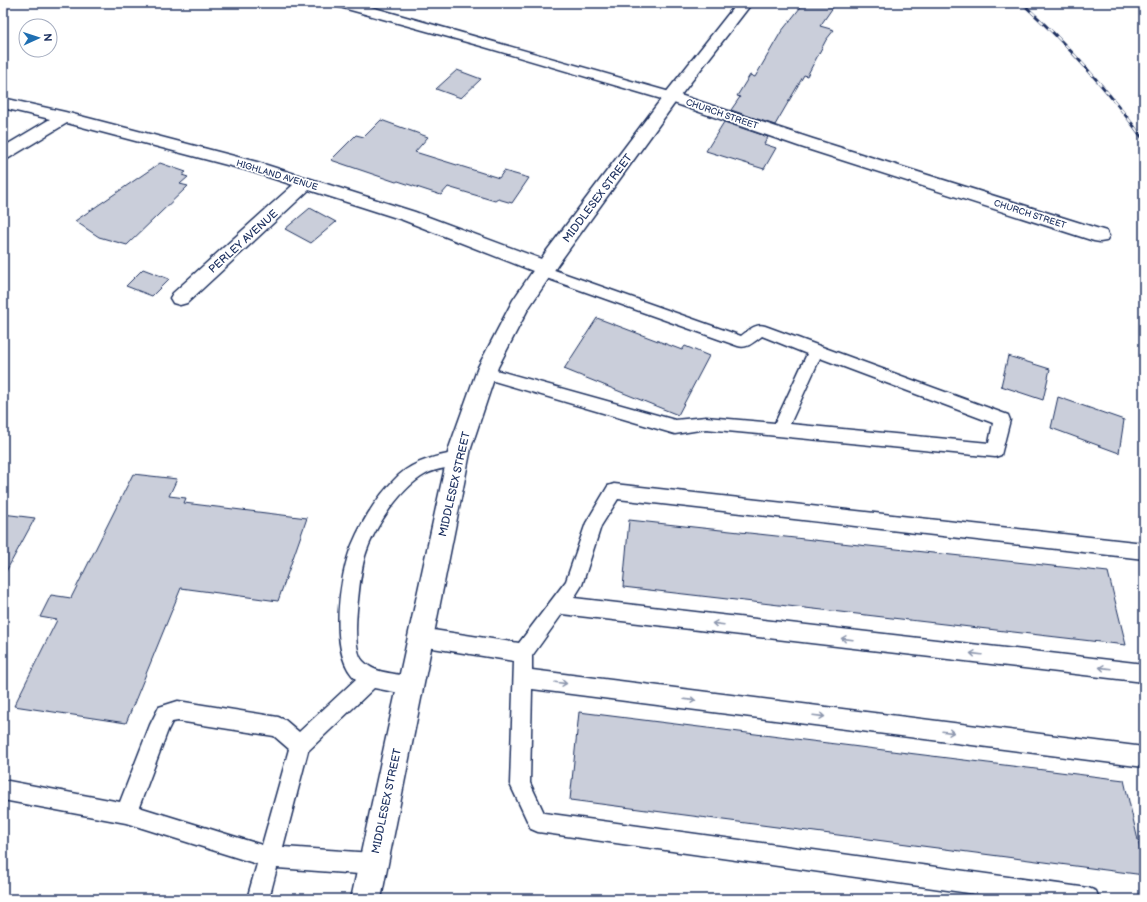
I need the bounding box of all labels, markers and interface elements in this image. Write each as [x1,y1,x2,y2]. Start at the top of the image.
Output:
north arrow [18,18,58,58]
text: N [41,33,54,42]
street label: CHURCH STREET [684,97,760,132]
street label: MIDDLESEX STREET [560,151,635,245]
street label: HIGHLAND AVENUE [235,158,319,193]
street label: CHURCH STREET [992,198,1068,232]
street label: PERLEY AVENUE [206,207,281,276]
street label: MIDDLESEX STREET [436,430,473,538]
one-way arrow [712,620,725,628]
one-way arrow [841,635,854,642]
one-way arrow [970,650,983,657]
one-way arrow [1099,665,1112,672]
one-way arrow [554,679,567,687]
one-way arrow [683,696,696,703]
one-way arrow [812,712,825,720]
one-way arrow [941,728,954,736]
street label: MIDDLESEX STREET [369,747,404,855]

